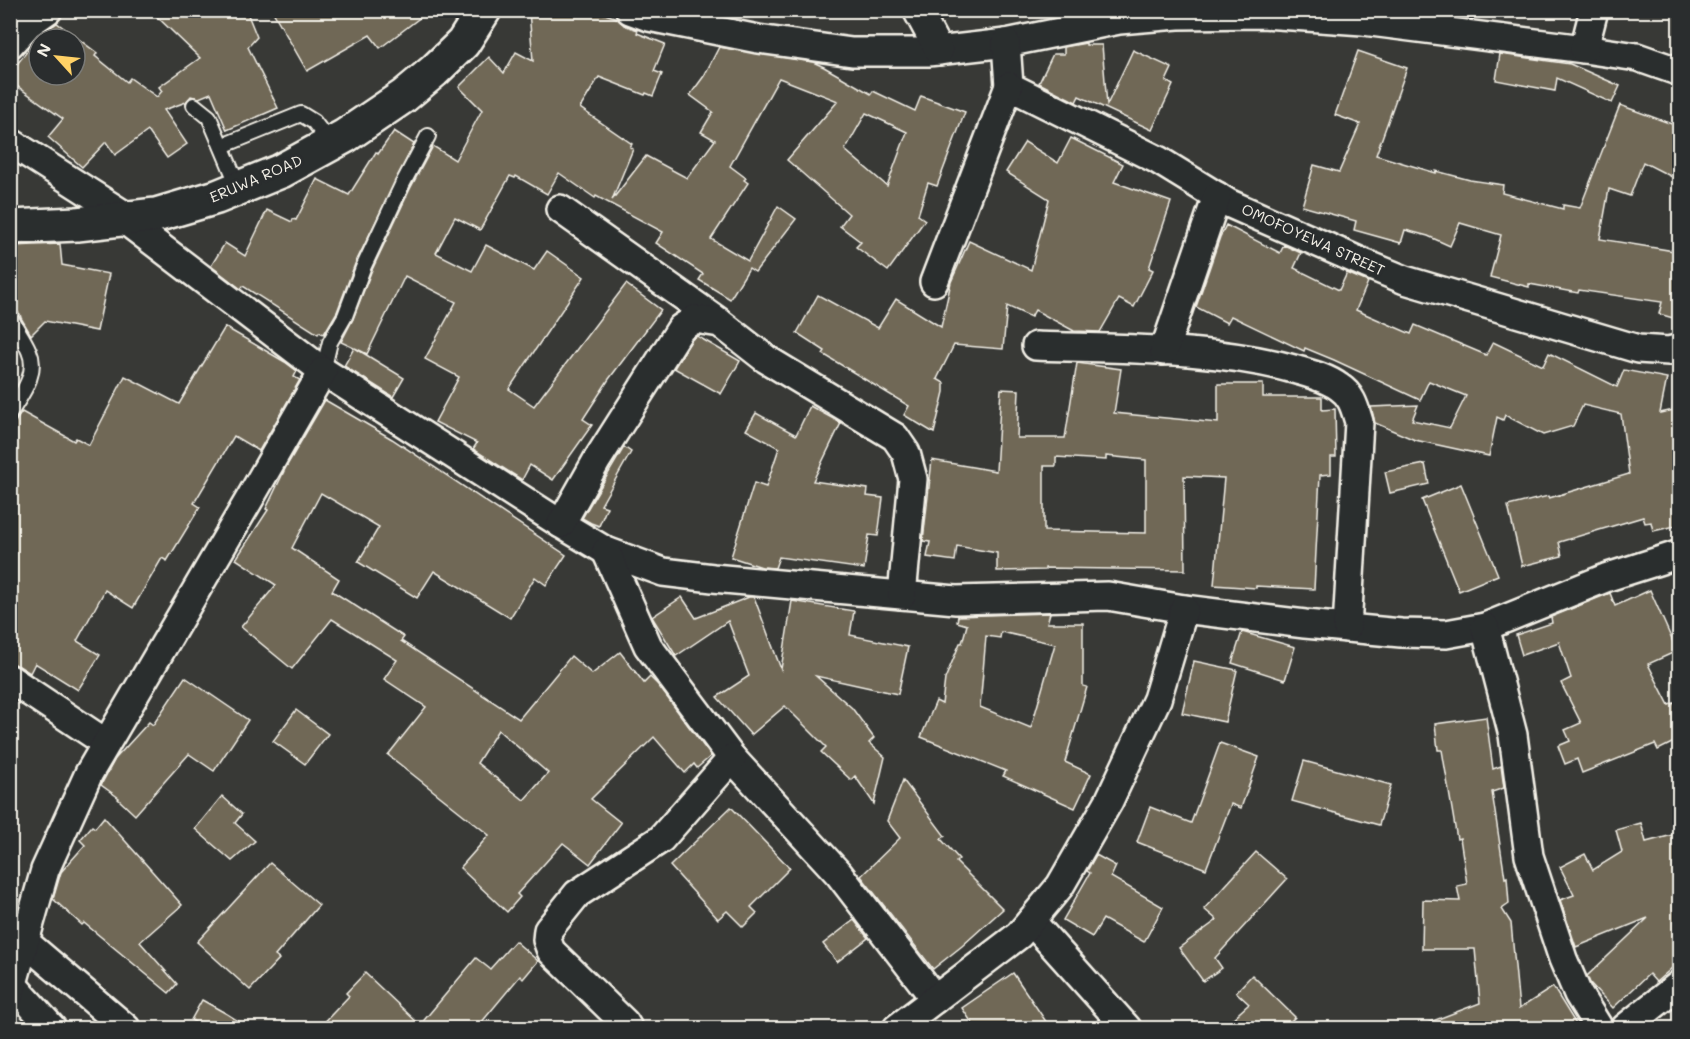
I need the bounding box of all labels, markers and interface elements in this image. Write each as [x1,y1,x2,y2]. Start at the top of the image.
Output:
north arrow [27,27,87,87]
text: N [31,40,55,60]
street label: ERUWA ROAD [206,150,305,207]
street label: OMOFOYEWA STREET [1239,198,1388,280]

